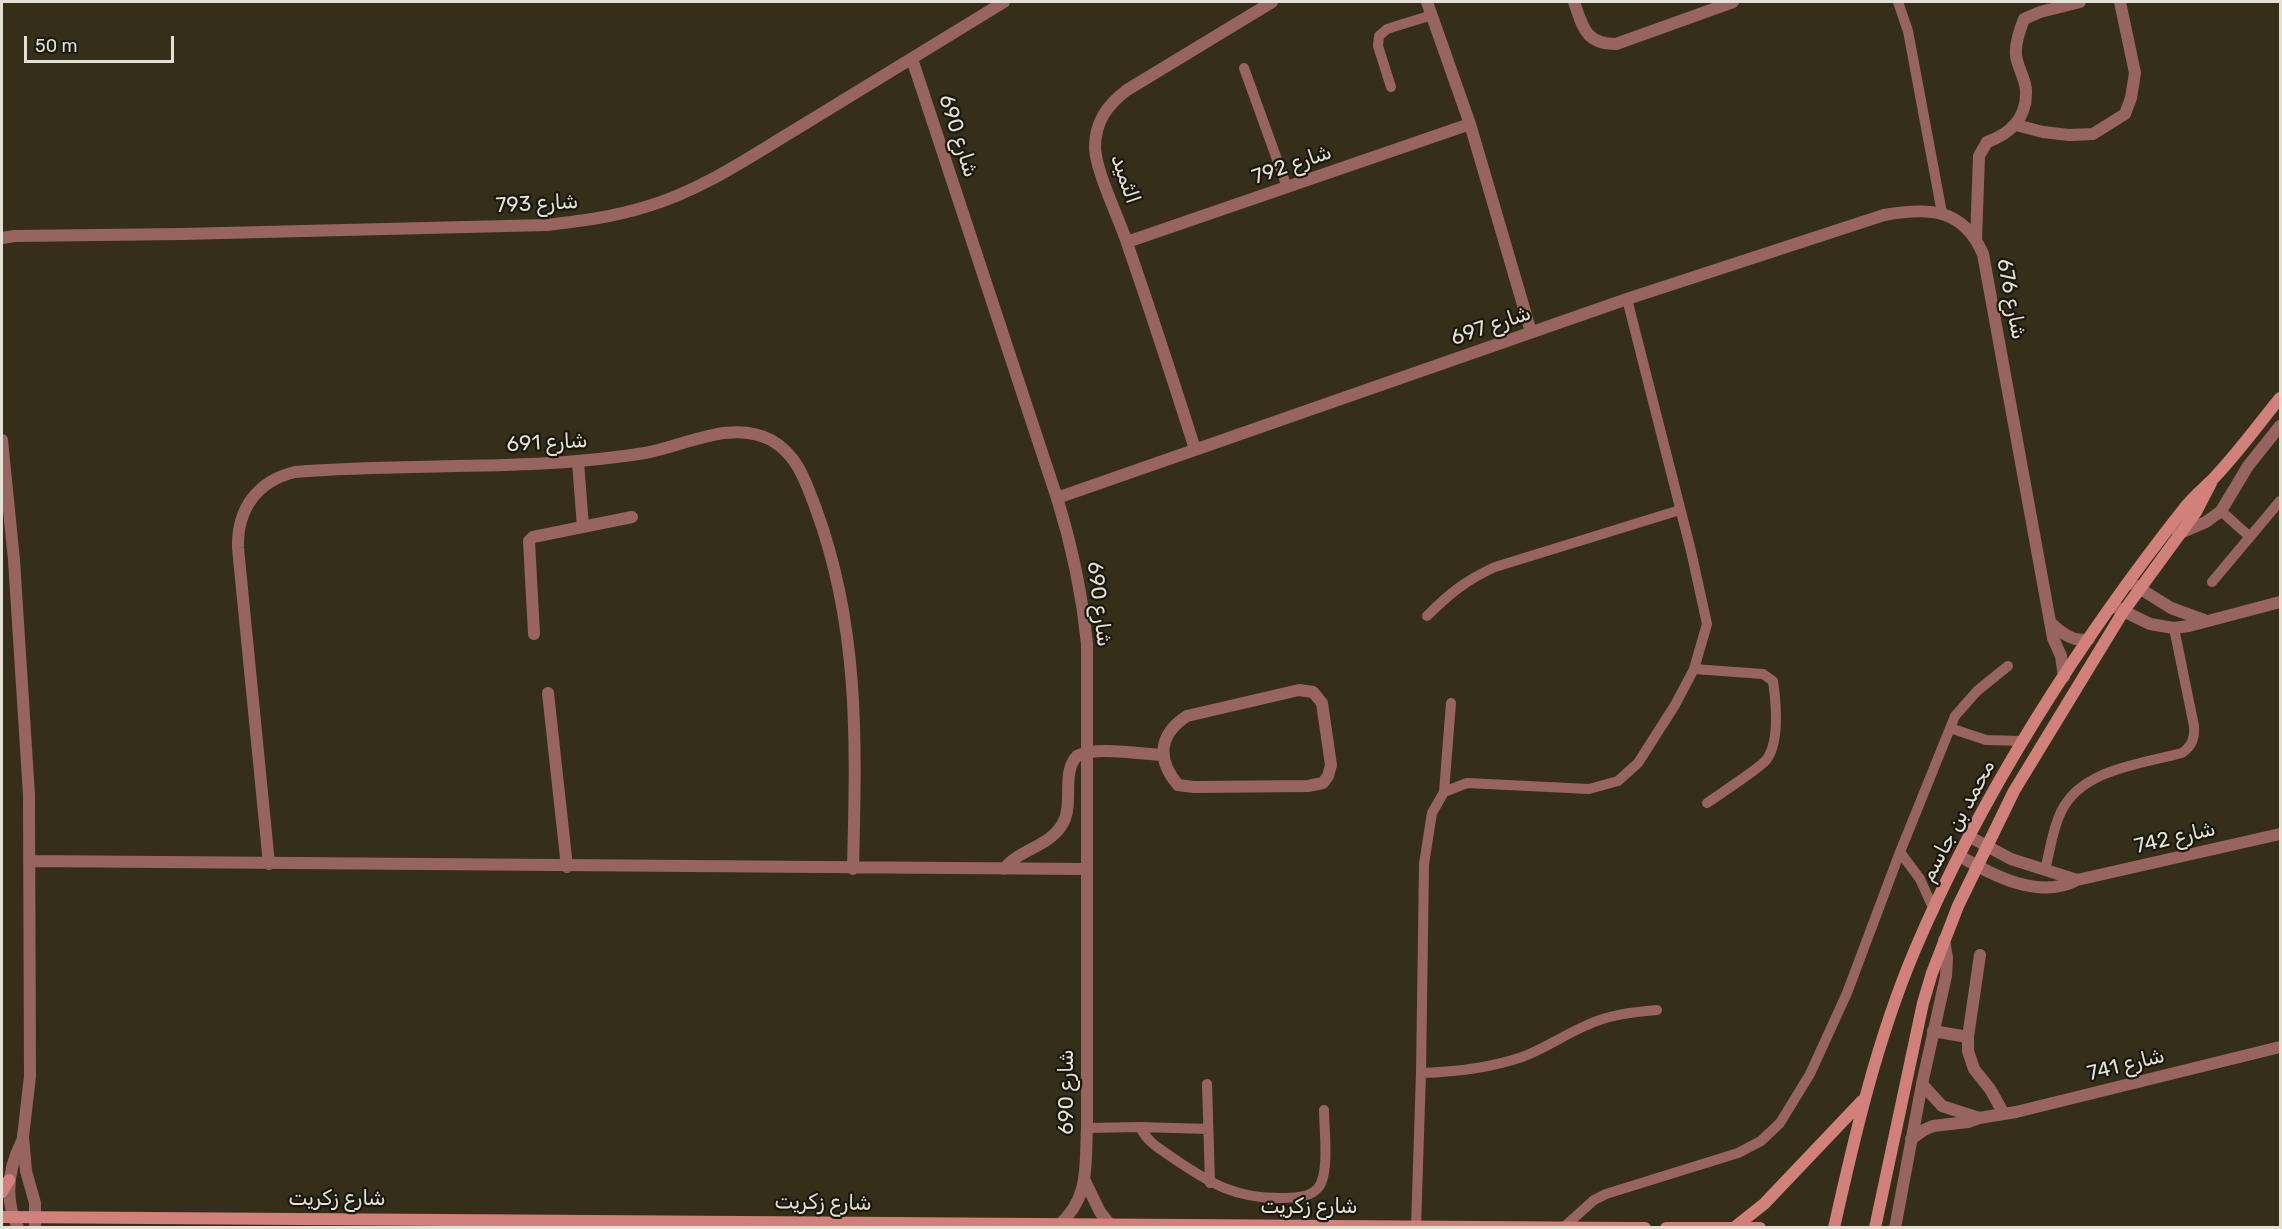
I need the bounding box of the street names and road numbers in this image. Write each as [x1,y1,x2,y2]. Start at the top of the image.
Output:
street label: شارع 690 [933,91,983,181]
street label: شارع 792 [1249,140,1335,190]
street label: الثميد [1105,151,1145,207]
street label: شارع 793 [495,189,579,219]
street label: شارع 676 [1991,256,2031,342]
street label: شارع 697 [1448,301,1534,351]
street label: شارع 691 [506,428,588,458]
street label: شارع 690 [1081,560,1117,648]
street label: محمد بن جاسم [1915,756,2001,886]
street label: شارع 742 [2132,816,2218,860]
street label: شارع 741 [2085,1043,2167,1087]
street label: شارع 690 [1054,1049,1080,1135]
street label: شارع زكريت [288,1186,386,1212]
street label: شارع زكريت [774,1190,872,1216]
street label: شارع زكريت [1260,1194,1358,1220]

